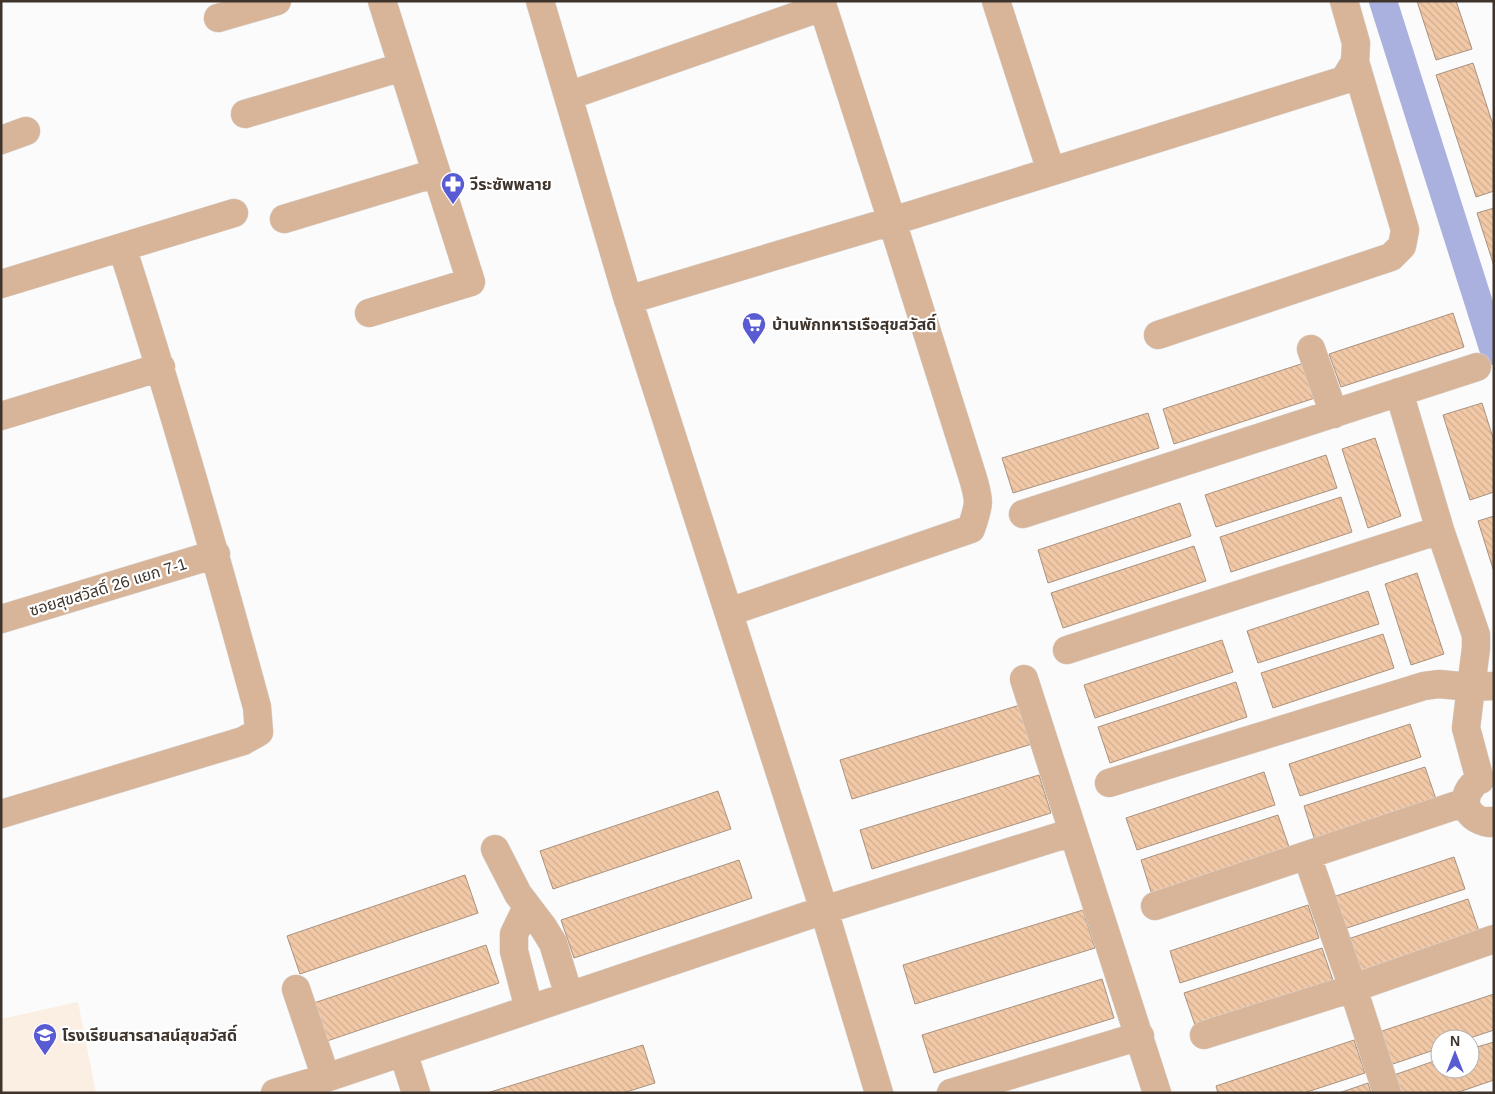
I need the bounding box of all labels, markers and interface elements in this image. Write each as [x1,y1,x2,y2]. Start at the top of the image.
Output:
pharmacy icon: วีระซัพพลาย [440,171,466,205]
place label: วีระซัพพลาย [470,176,552,193]
supermarket icon: บ้านพักทหารเรือสุขสวัสดิ์ [741,311,767,345]
place label: บ้านพักทหารเรือสุขสวัสดิ์ [772,313,937,334]
street label: ซอยสุขสวัสดิ์ 26 แยก 7-1 [27,554,189,620]
school or university icon: โรงเรียนสารสาสน์สุขสวัสดิ์ [32,1022,58,1056]
place label: โรงเรียนสารสาสน์สุขสวัสดิ์ [62,1024,238,1045]
north arrow [1430,1029,1480,1079]
text: N [1450,1033,1460,1049]

